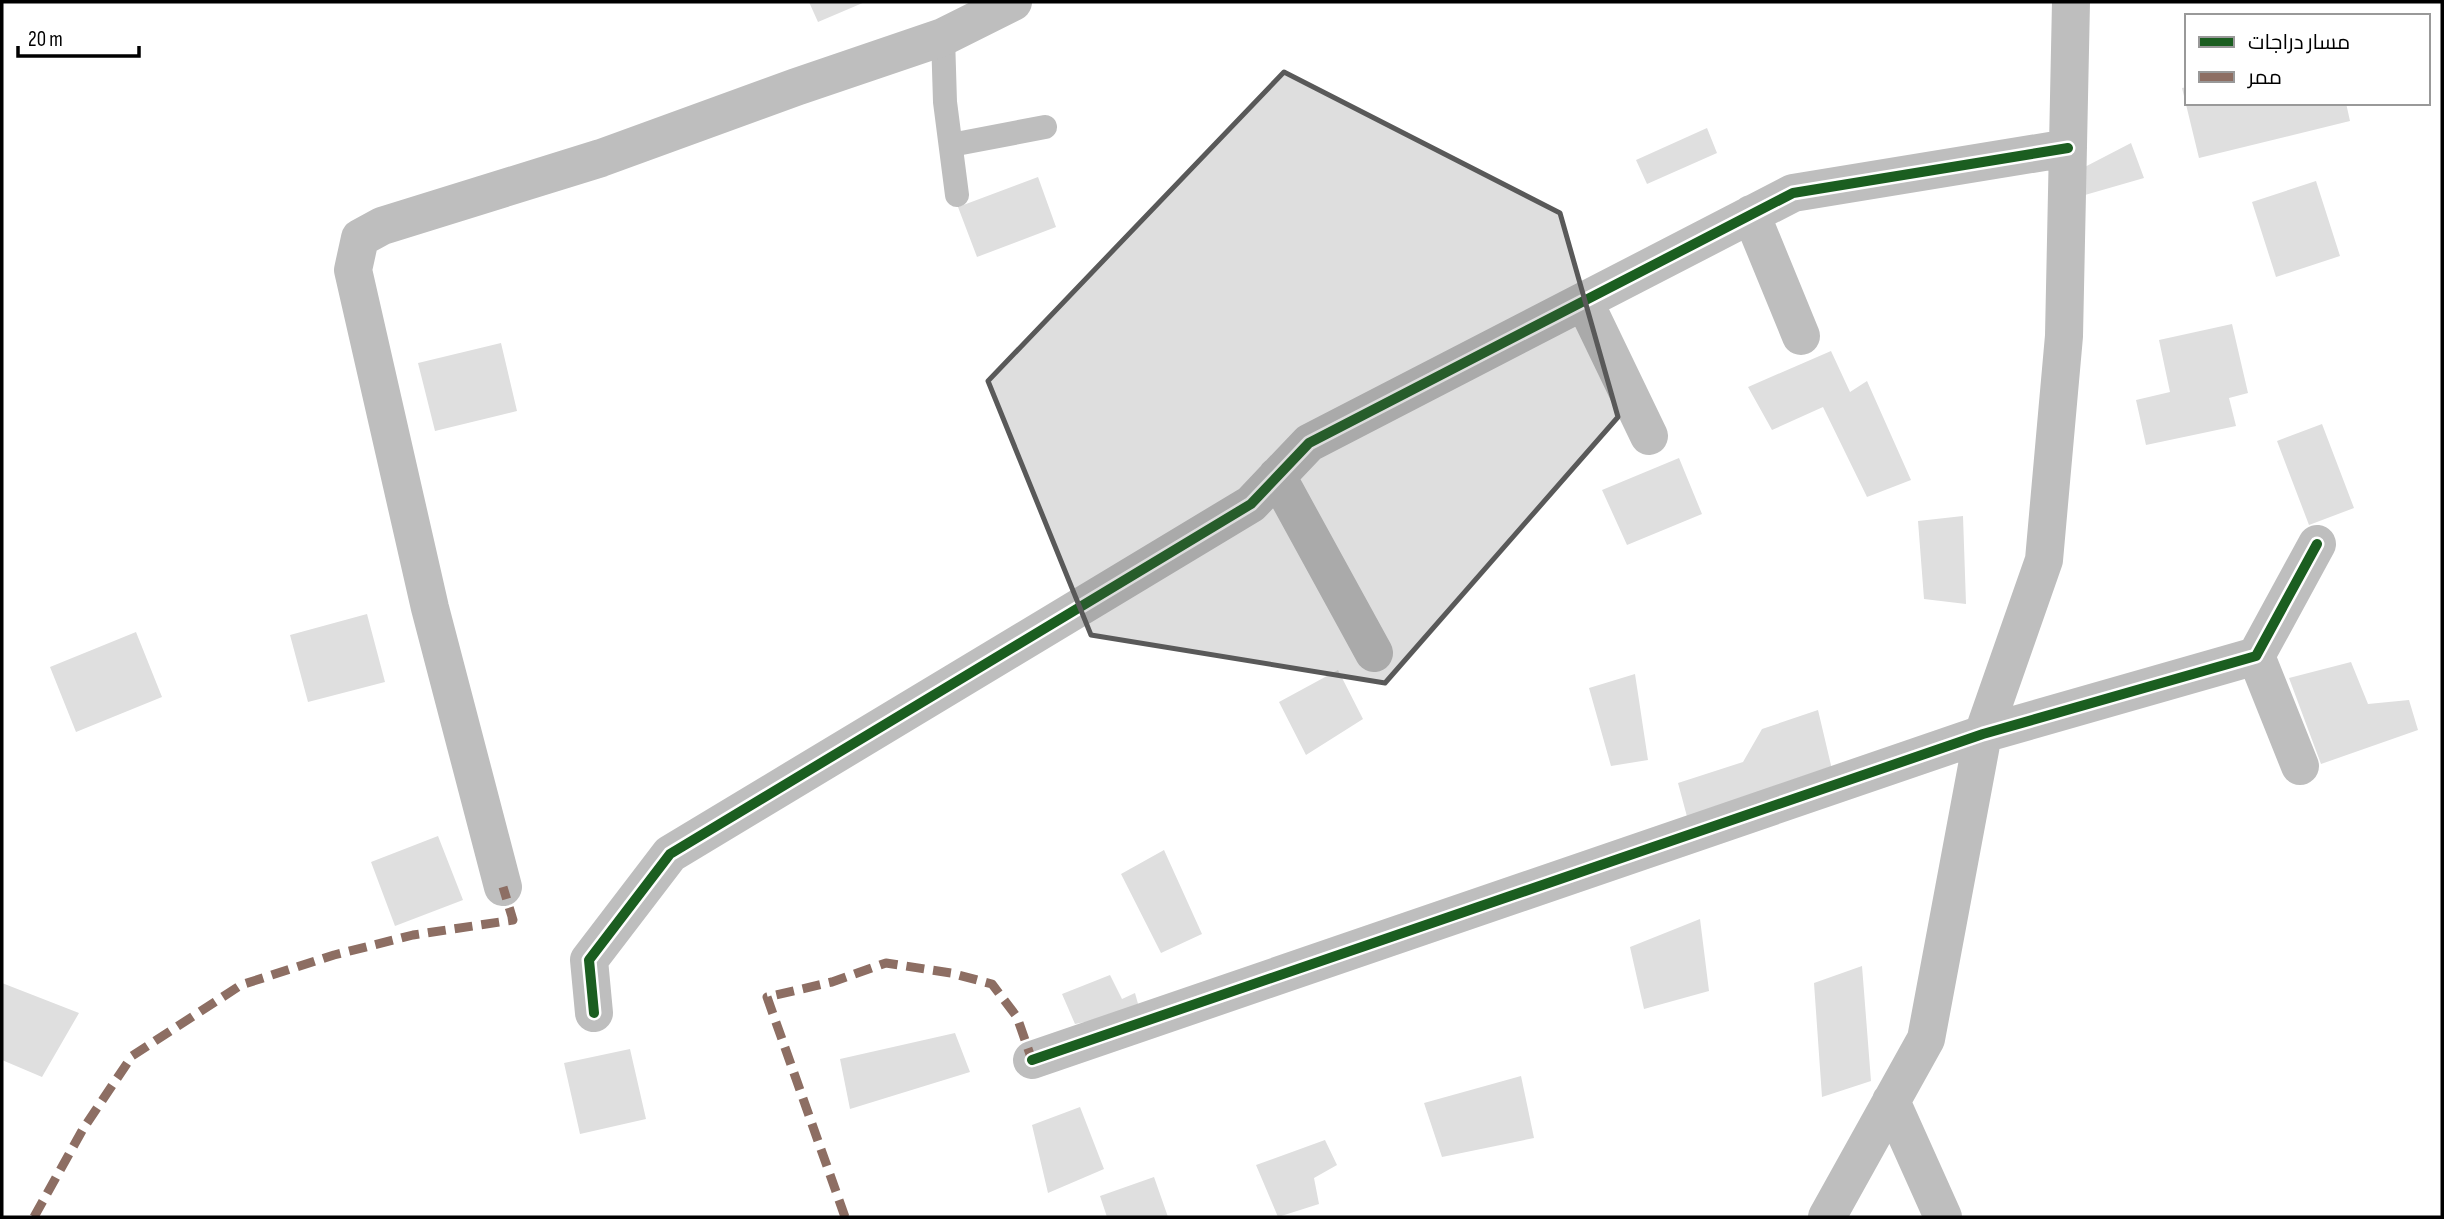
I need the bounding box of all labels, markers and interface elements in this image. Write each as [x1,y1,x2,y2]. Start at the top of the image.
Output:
scale bar [18,14,138,58]
legend [2185,14,2430,105]
text: 20 m [28,27,63,52]
text: مسار دراجات [2248,30,2350,55]
text: ممر [2247,65,2282,90]

